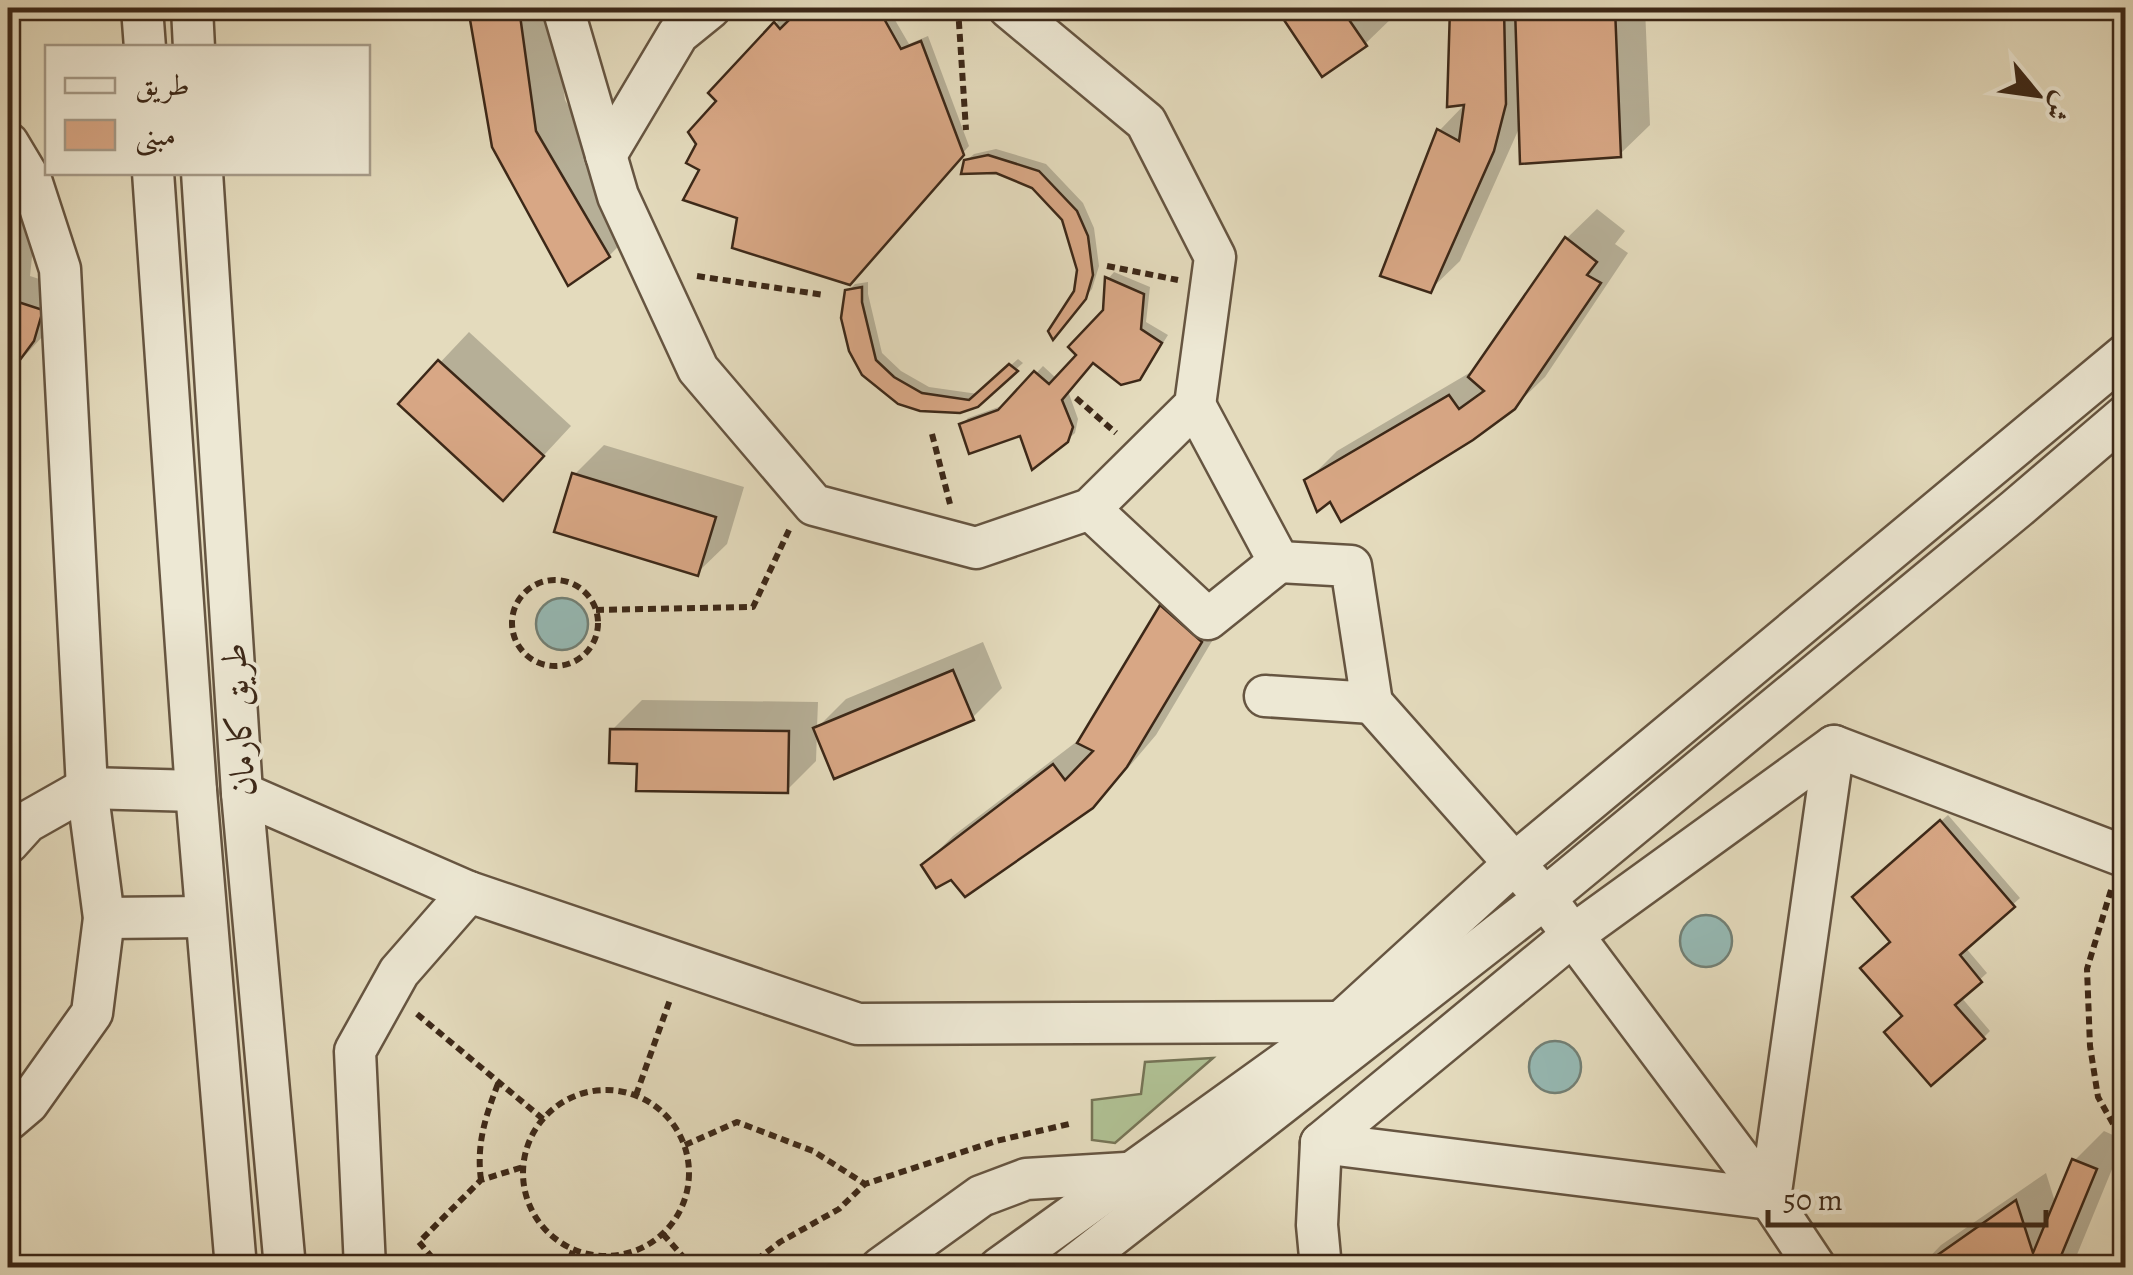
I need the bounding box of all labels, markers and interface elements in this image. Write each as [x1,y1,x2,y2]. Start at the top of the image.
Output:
legend [45,45,370,175]
north arrow [1988,45,2088,145]
text: طريق [135,65,190,105]
text: ش [2036,85,2082,128]
text: مبنى [135,115,176,157]
street label: طريق كارمان [209,642,267,798]
scale bar [1768,1165,2046,1227]
text: 50 m [1783,1180,1843,1220]

